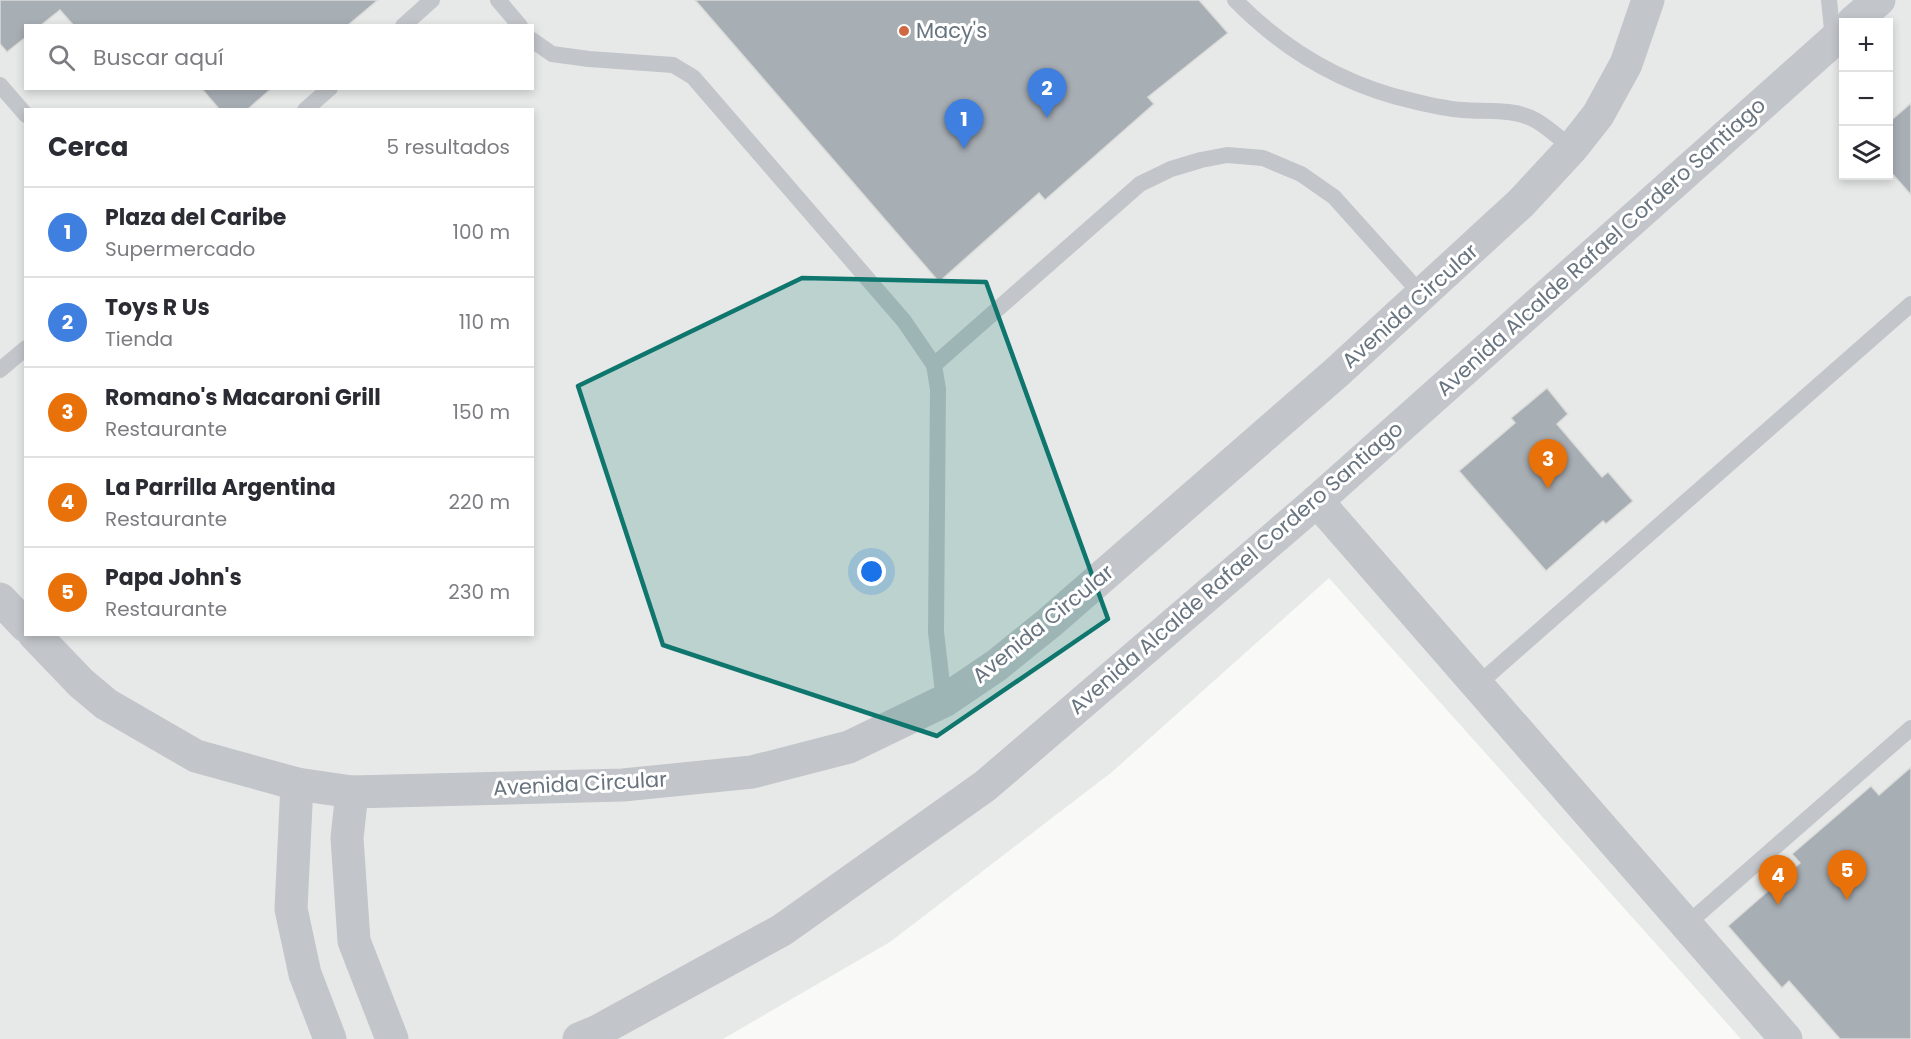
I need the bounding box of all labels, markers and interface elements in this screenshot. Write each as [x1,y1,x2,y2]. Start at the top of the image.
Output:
place label: Macy's [916,16,987,45]
map controls [1839,18,1893,180]
button: + [1839,18,1893,72]
search box [24,24,534,90]
marker: Macy's [897,24,911,38]
icon: search [45,41,78,74]
text: Buscar aquí [93,42,224,73]
pin: 2 [1028,68,1066,118]
button: − [1839,72,1893,126]
street label: Avenida Alcalde Rafael Cordero Santiago [1430,91,1772,403]
pin: 1 [944,100,984,149]
button: layers [1839,126,1893,180]
text: Cerca [48,129,128,165]
text: 5 resultados [387,133,510,161]
text: Plaza del Caribe [105,202,286,233]
text: 1 [64,218,71,246]
text: 100 m [453,218,510,246]
text: Supermercado [105,235,255,263]
street label: Avenida Circular [1335,236,1484,375]
text: Toys R Us [105,292,210,323]
text: 2 [62,308,73,336]
text: 110 m [459,308,510,336]
text: Tienda [105,325,173,353]
text: Romano's Macaroni Grill [105,382,381,413]
text: 3 [61,398,74,426]
text: 150 m [453,398,510,426]
street label: Avenida Alcalde Rafael Cordero Santiago [1062,414,1409,721]
text: Restaurante [105,415,227,443]
pin: 3 [1528,440,1568,489]
text: La Parrilla Argentina [105,472,336,503]
text: 4 [61,488,74,516]
text: 220 m [449,488,510,516]
text: Restaurante [105,505,227,533]
your location [857,557,886,586]
street label: Avenida Circular [966,557,1120,690]
text: Papa John's [105,562,242,593]
text: 5 [61,578,74,606]
text: 230 m [448,578,510,606]
text: Restaurante [105,595,227,623]
street label: Avenida Circular [492,764,668,803]
pin: 5 [1828,850,1866,900]
pin: 4 [1758,856,1798,905]

